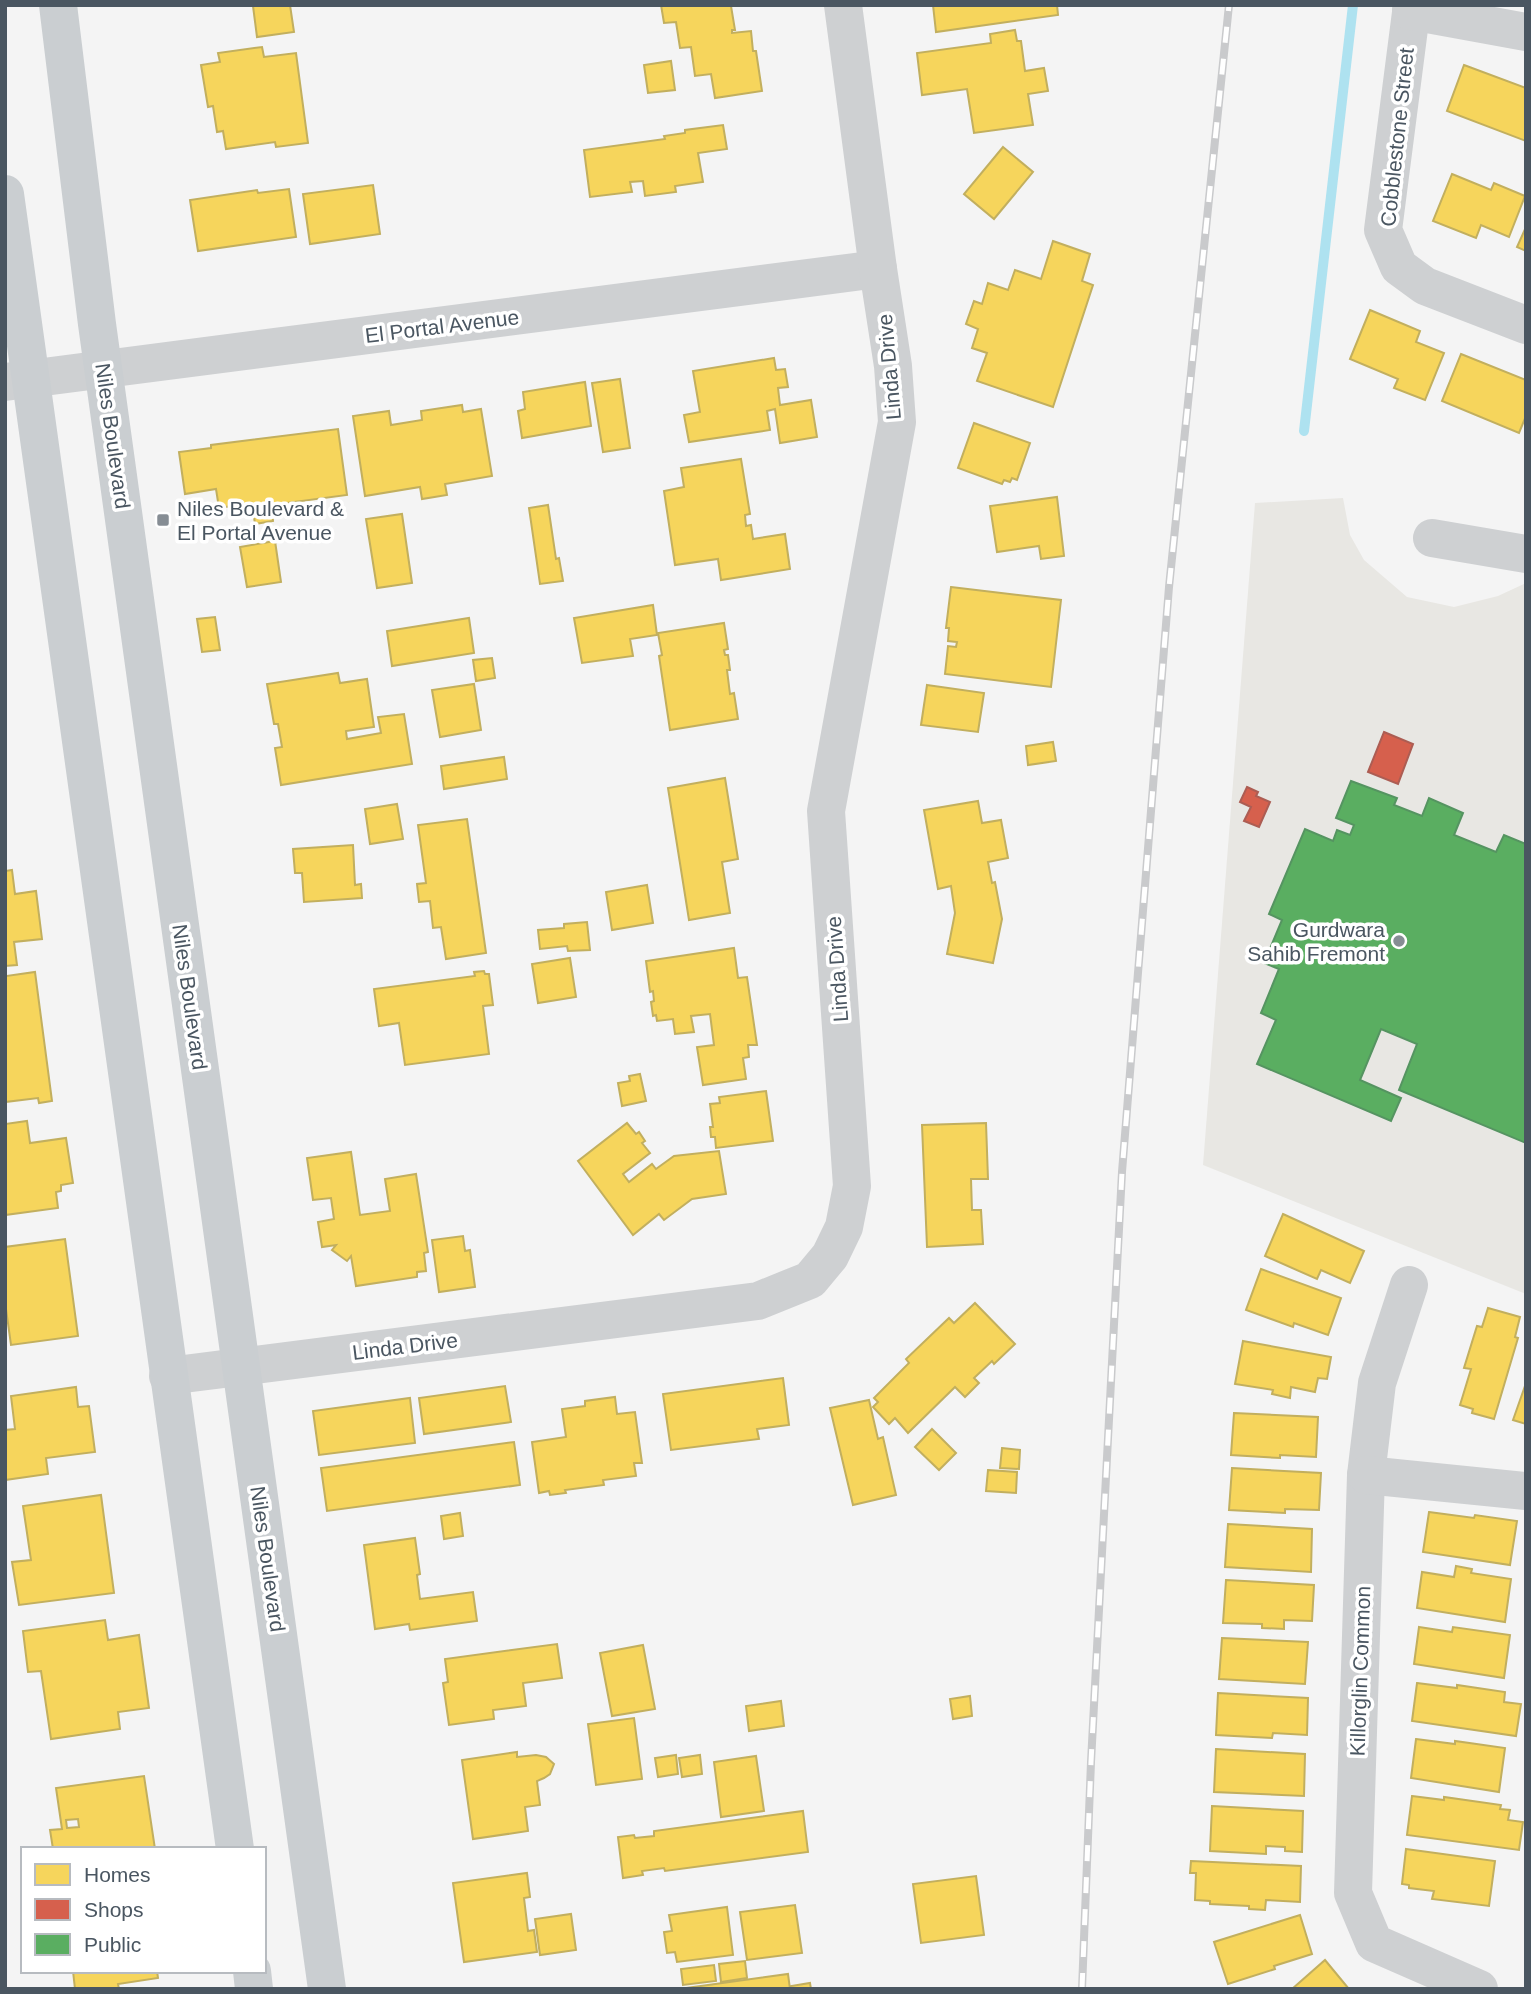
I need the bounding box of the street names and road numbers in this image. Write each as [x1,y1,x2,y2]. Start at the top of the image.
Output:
street label: Cobblestone Street [1376,46,1418,228]
street label: El Portal Avenue [364,305,520,347]
street label: Linda Drive [873,313,905,421]
street label: Niles Boulevard [91,362,135,510]
street label: Linda Drive [822,915,852,1023]
street label: Niles Boulevard [168,923,212,1071]
street label: Linda Drive [351,1328,459,1364]
street label: Niles Boulevard [246,1485,290,1633]
street label: Killorglin Common [1346,1585,1374,1757]

